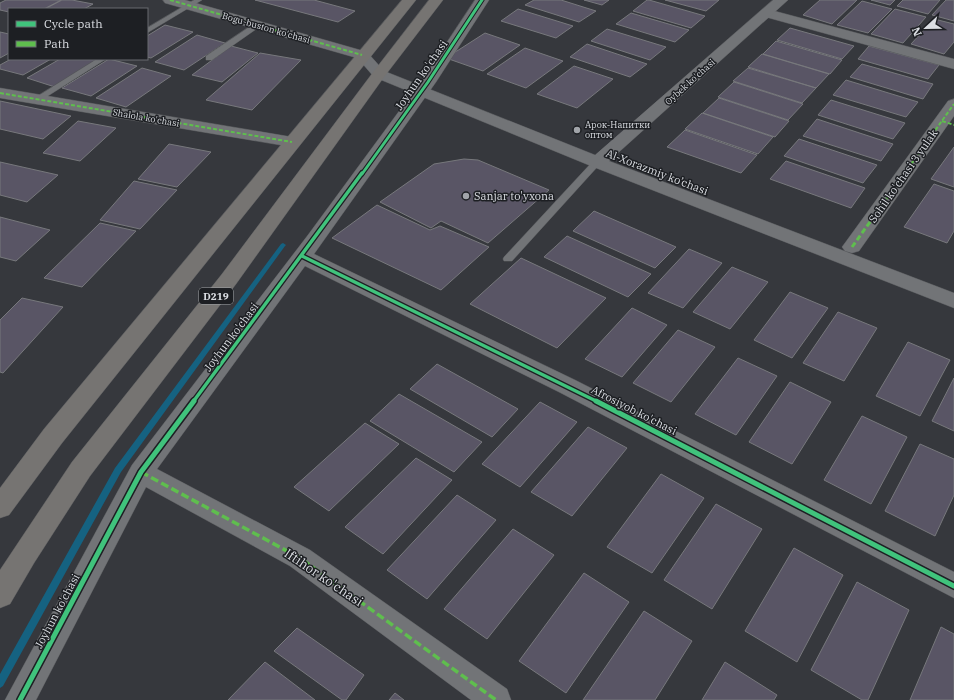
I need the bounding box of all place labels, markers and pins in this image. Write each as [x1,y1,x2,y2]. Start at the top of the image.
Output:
place label: Арок-Напитки оптом [585,119,650,140]
marker: Арок-Напитки оптом [572,125,582,135]
place label: Sanjar to'yxona [474,189,554,203]
marker: Sanjar to'yxona [461,191,471,201]

